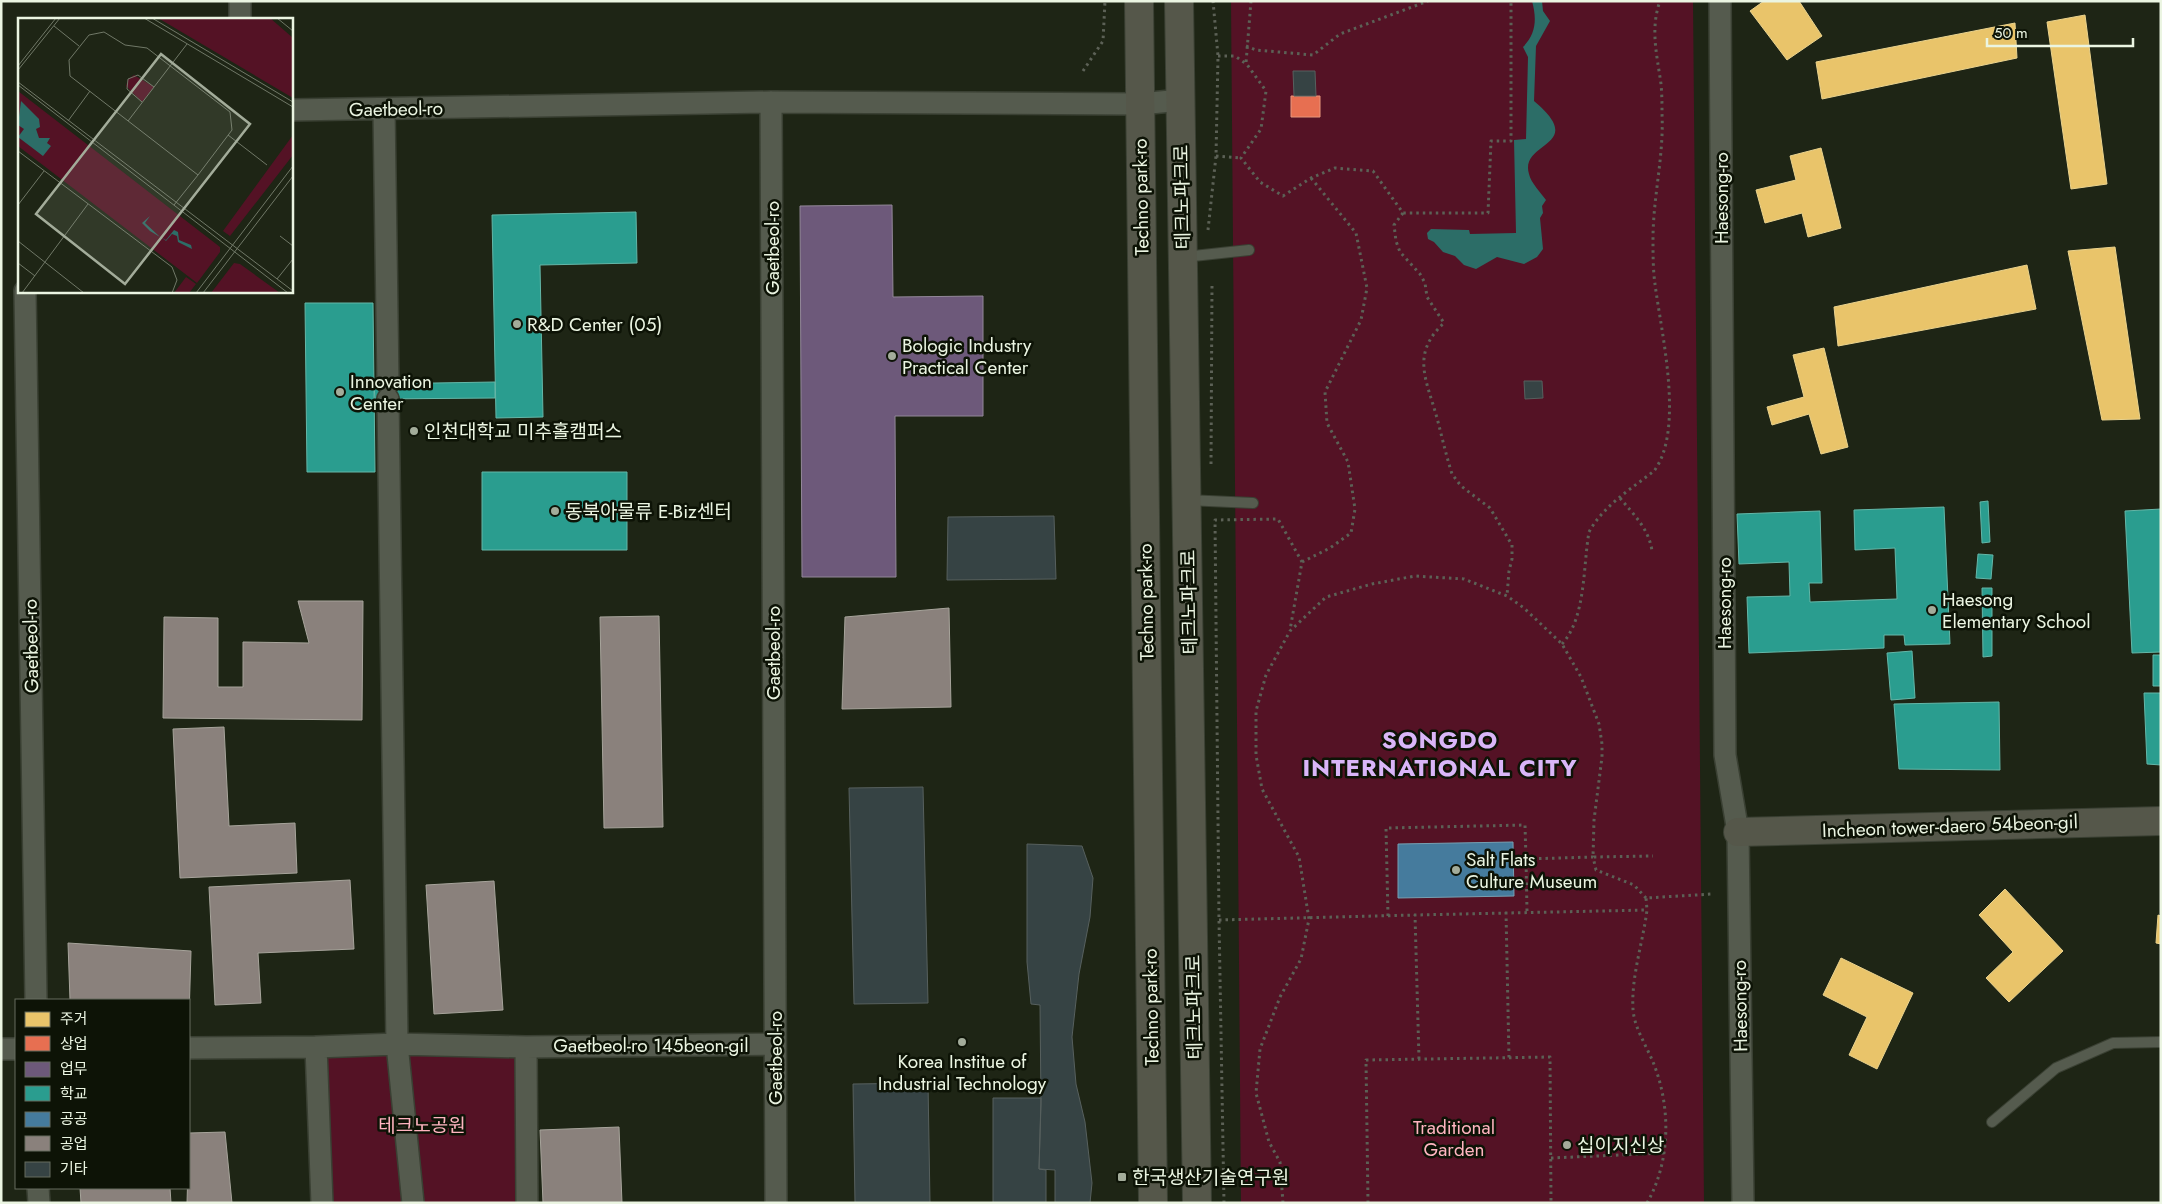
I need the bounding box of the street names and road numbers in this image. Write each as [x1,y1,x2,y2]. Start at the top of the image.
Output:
street label: Gaetbeol-ro [349,95,443,123]
street label: Techno park-ro [1126,138,1156,256]
street label: 테크노파크로 [1168,144,1196,250]
street label: Haesong-ro [1708,152,1735,244]
street label: Gaetbeol-ro [759,201,786,295]
street label: Techno park-ro [1131,543,1161,661]
street label: 테크노파크로 [1175,549,1203,655]
street label: Haesong-ro [1711,557,1738,649]
street label: Gaetbeol-ro [17,599,45,693]
street label: Gaetbeol-ro [760,606,787,700]
street label: Incheon tower-daero 54beon-gil [1822,808,2078,844]
street label: Techno park-ro [1136,948,1166,1066]
street label: 테크노파크로 [1180,954,1208,1060]
street label: Haesong-ro [1726,960,1754,1052]
street label: Gaetbeol-ro [762,1011,789,1105]
street label: Gaetbeol-ro 145beon-gil [553,1032,749,1059]

